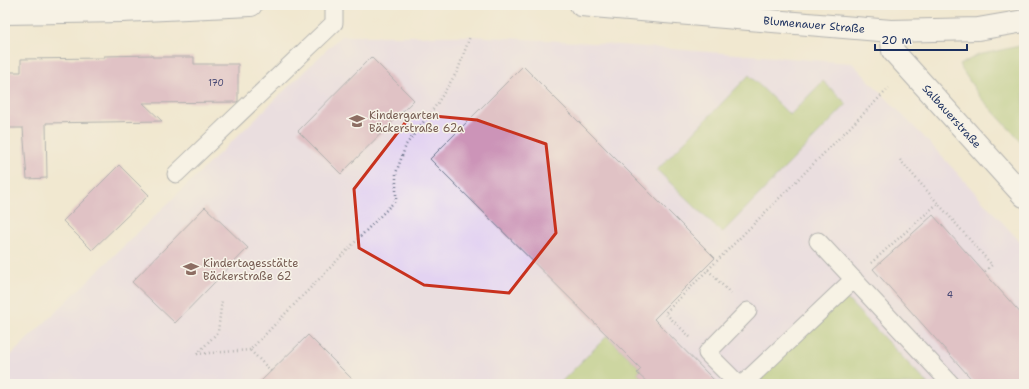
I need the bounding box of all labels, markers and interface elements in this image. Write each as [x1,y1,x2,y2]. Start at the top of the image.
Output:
street label: Blumenauer Straße [763,13,866,36]
scale bar [875,26,967,52]
text: 20 m [881,32,912,48]
house number: 170 [208,77,224,89]
street label: Salbauerstraße [919,81,985,151]
place label: Kindergarten Bäckerstraße 62a [369,108,464,136]
school or university icon: Kindergarten Bäckerstraße 62a [348,112,366,130]
place label: Kindertagesstätte Bäckerstraße 62 [203,256,298,284]
school or university icon: Kindertagesstätte Bäckerstraße 62 [182,260,200,278]
house number: 4 [947,289,953,301]

